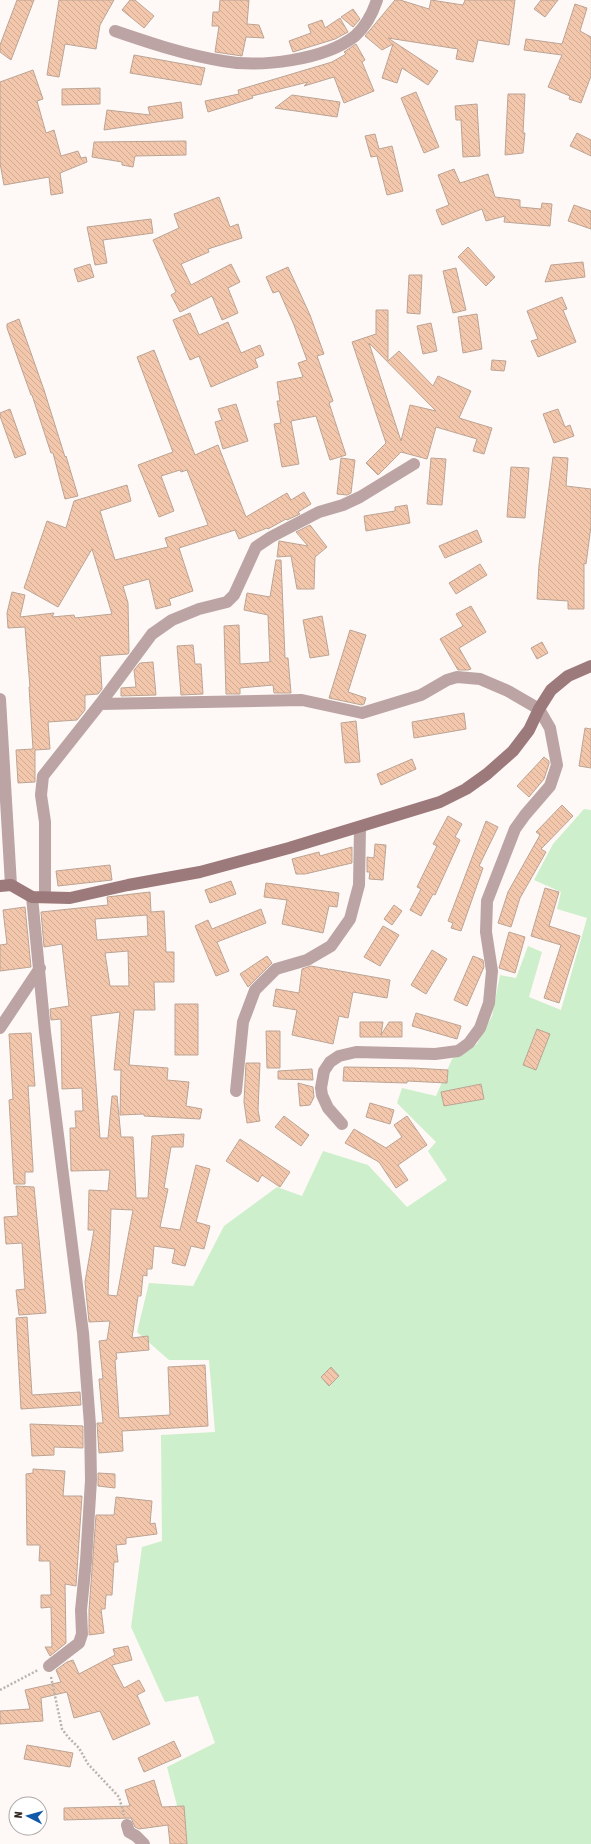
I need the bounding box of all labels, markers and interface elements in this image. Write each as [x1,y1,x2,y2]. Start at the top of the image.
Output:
north arrow [8,1796,48,1836]
text: N [12,1811,24,1819]

